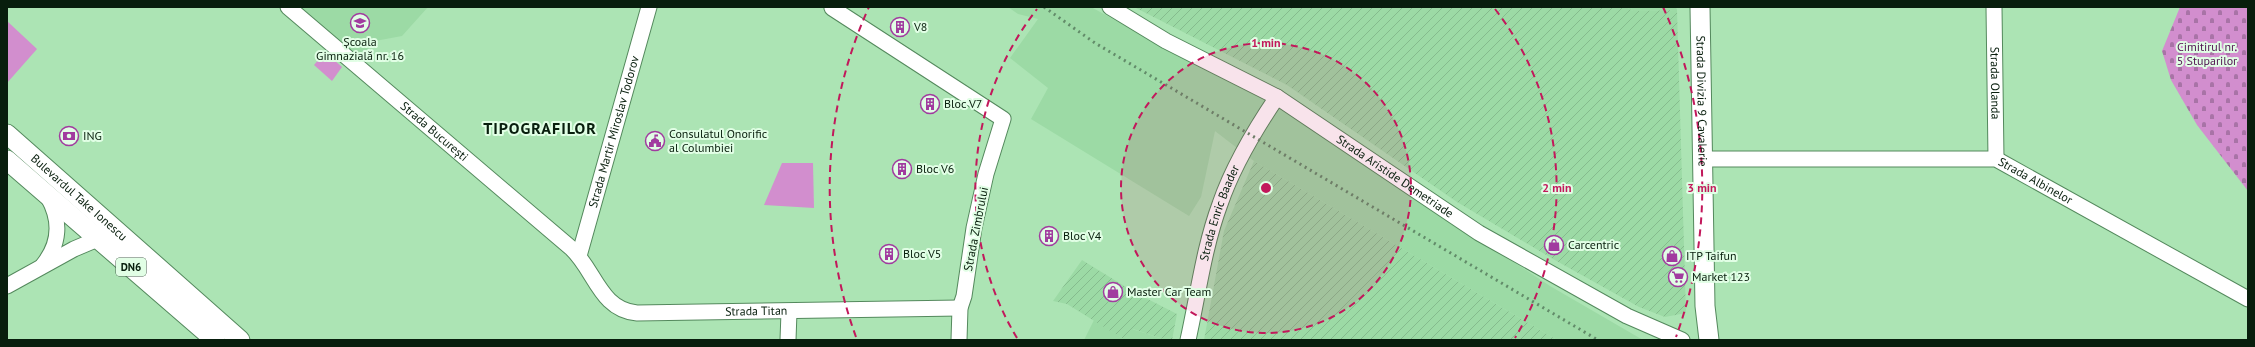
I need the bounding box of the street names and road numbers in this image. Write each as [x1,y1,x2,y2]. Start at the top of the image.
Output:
street label: Strada Divizia 9 Cavalerie [1693,35,1711,167]
street label: Strada Olanda [1988,46,2003,120]
street label: Strada Martir Miroslav Todorov [585,54,642,209]
street label: Strada București [398,98,471,164]
street label: Strada Aristide Demetriade [1334,131,1457,221]
street label: Bulevardul Take Ionescu [28,151,131,244]
street label: Strada Albinelor [1996,154,2075,207]
street label: Strada Enric Baader [1196,162,1242,262]
street label: Strada Zimbrului [960,185,991,272]
road number: DN6 [116,258,146,276]
street label: Strada Titan [725,303,787,319]

